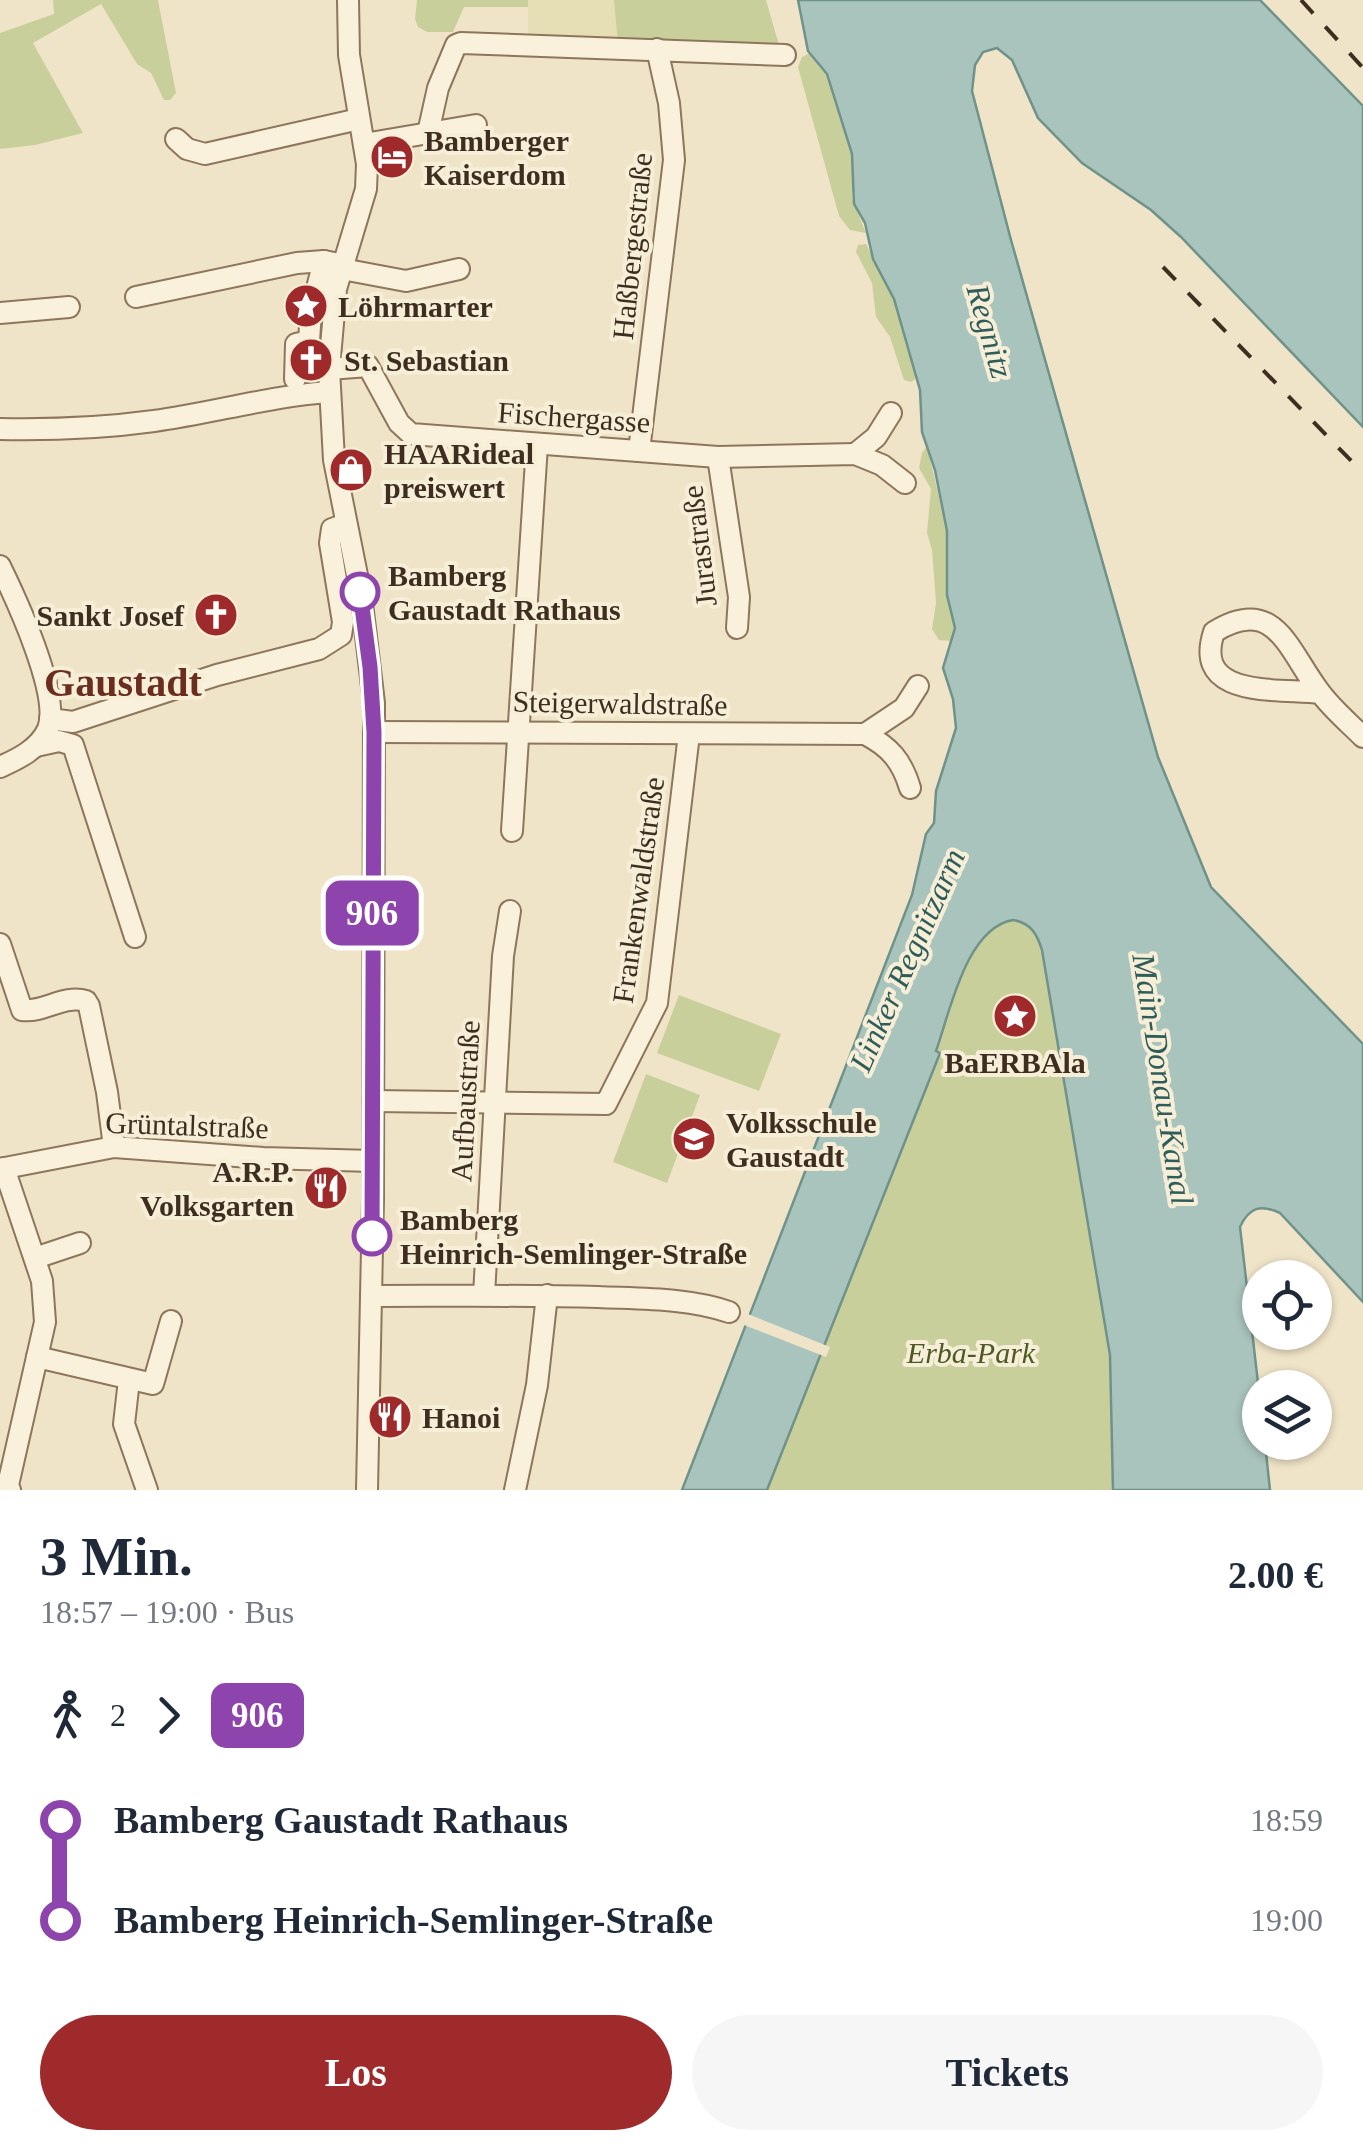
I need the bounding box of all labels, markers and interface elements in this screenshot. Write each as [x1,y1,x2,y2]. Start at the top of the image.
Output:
place label: Bamberger Kaiserdom [424,124,569,191]
hotel icon: Bamberger Kaiserdom [369,134,415,180]
street label: Haßbergestraße [606,151,658,341]
water label: Regnitz [959,279,1021,383]
place icon: Löhrmarter [283,283,329,329]
place label: Löhrmarter [338,290,493,323]
church icon: St. Sebastian [288,337,334,383]
place label: St. Sebastian [344,344,509,377]
street label: Fischergasse [497,395,651,439]
place label: HAARideal preiswert [384,437,534,504]
shop icon: HAARideal preiswert [328,447,374,493]
street label: Jurastraße [675,484,723,608]
place label: Bamberg Gaustadt Rathaus [388,559,621,626]
marker: Bamberg Gaustadt Rathaus [341,573,379,611]
church icon: Sankt Josef [193,592,239,638]
place label: Sankt Josef [36,599,185,632]
district label: Gaustadt [44,660,203,705]
street label: Steigerwaldstraße [512,685,728,721]
street label: Frankenwaldstraße [606,775,670,1005]
water label: Linker Regnitzarm [842,843,972,1077]
line badge: 906 [314,880,430,946]
text: 906 [346,894,398,933]
water label: Main-Donau-Kanal [1125,950,1201,1207]
place icon: BaERBAla [992,993,1038,1039]
street label: Aufbaustraße [444,1019,486,1183]
place label: BaERBAla [944,1046,1086,1079]
street label: Grüntalstraße [105,1106,269,1144]
place label: Volksschule Gaustadt [726,1106,877,1173]
school or university icon: Volksschule Gaustadt [671,1116,717,1162]
place label: A.R.P. Volksgarten [140,1155,294,1222]
restaurant icon: A.R.P. Volksgarten [303,1165,349,1211]
place label: Bamberg Heinrich-Semlinger-Straße [400,1203,747,1270]
marker: Bamberg Heinrich-Semlinger-Straße [353,1217,391,1255]
map controls [1242,1260,1332,1460]
button: locate [1242,1260,1332,1350]
park label: Erba-Park [906,1336,1036,1369]
button: layers [1242,1370,1332,1460]
restaurant icon: Hanoi [367,1394,413,1440]
place label: Hanoi [422,1401,500,1434]
text: 3 Min. [40,1526,193,1587]
text: 2.00 € [1228,1554,1323,1596]
text: 18:57 – 19:00 · Bus [40,1594,294,1630]
icon: walk [40,1688,95,1743]
icon: forward [141,1688,196,1743]
text: 906 [231,1696,284,1735]
text: 2 [110,1697,126,1733]
text: Bamberg Gaustadt Rathaus [114,1799,568,1841]
text: 18:59 [1250,1802,1323,1838]
text: Bamberg Heinrich-Semlinger-Straße [114,1899,713,1941]
text: 19:00 [1250,1902,1323,1938]
button: Los [40,2015,672,2130]
button: Tickets [692,2015,1323,2130]

